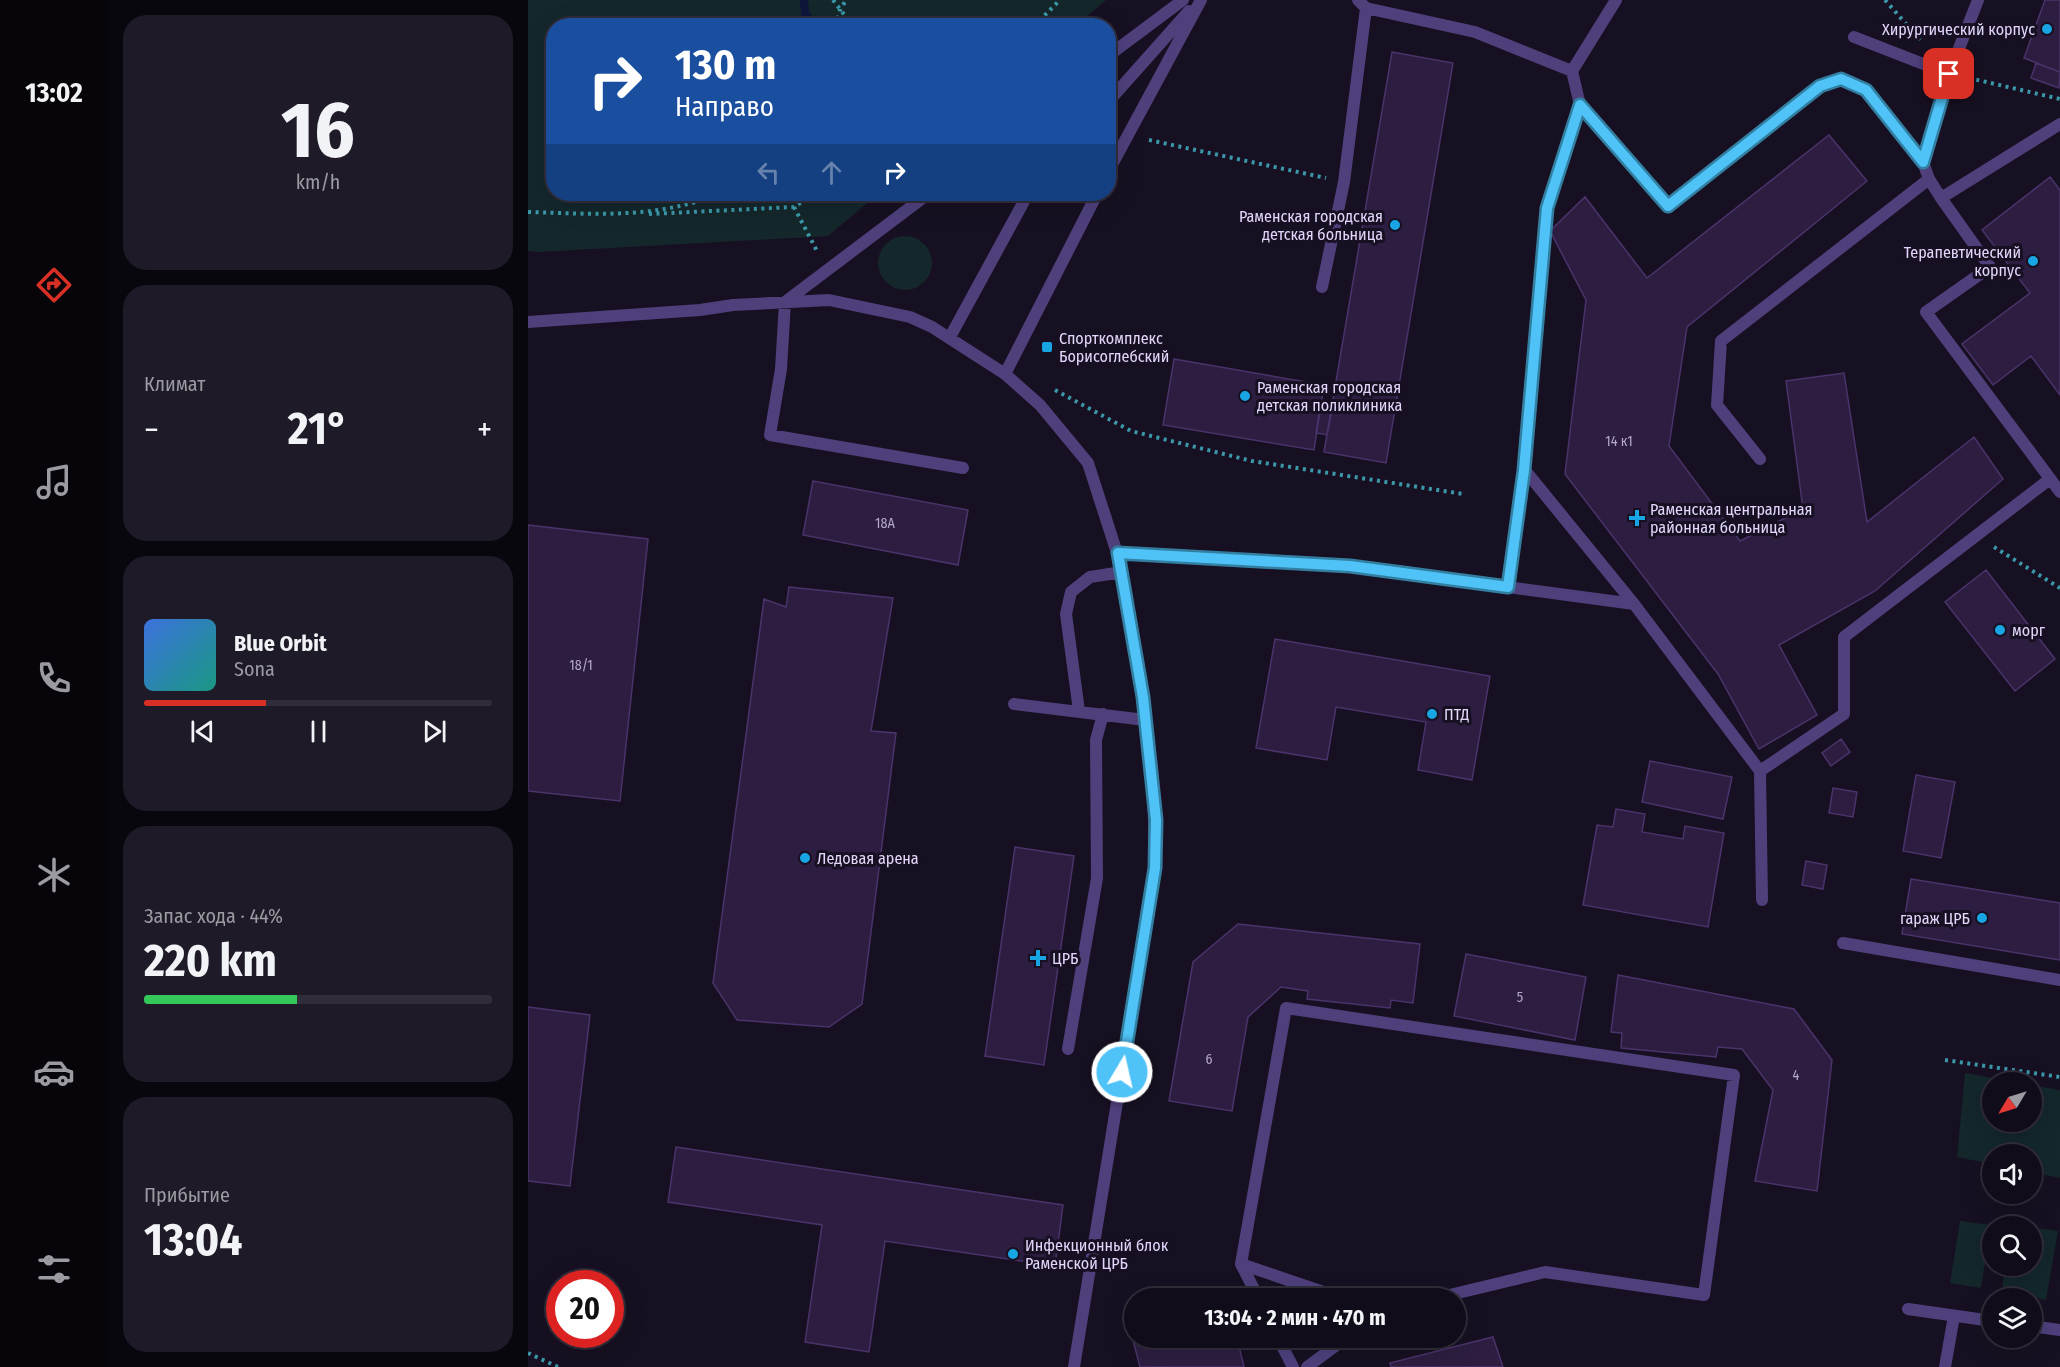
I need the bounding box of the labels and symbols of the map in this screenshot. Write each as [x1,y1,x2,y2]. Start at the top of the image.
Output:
place label: Хирургический корпус [1882,20,2035,39]
marker: Хирургический корпус [2040,22,2054,36]
pin [1923,48,1974,99]
place label: Раменская городская детская больница [1239,207,1383,244]
marker: Раменская городская детская больница [1388,218,1402,232]
place label: Терапевтический корпус [1904,243,2021,280]
marker: Терапевтический корпус [2026,254,2040,268]
place label: Спорткомплекс Борисоглебский [1059,329,1169,366]
marker: Спорткомплекс Борисоглебский [1040,340,1054,354]
place label: Раменская городская детская поликлиника [1257,378,1403,415]
marker: Раменская городская детская поликлиника [1238,389,1252,403]
house number: 14 к1 [1605,433,1633,450]
place label: Раменская центральная районная больница [1650,500,1813,537]
marker: Раменская центральная районная больница [1628,509,1646,527]
house number: 18А [875,515,896,532]
place label: морг [2012,621,2046,640]
marker: морг [1993,623,2007,637]
house number: 18/1 [569,657,593,674]
place label: ПТД [1444,705,1470,724]
marker: ПТД [1425,707,1439,721]
place label: Ледовая арена [817,849,919,868]
marker: Ледовая арена [798,851,812,865]
place label: гараж ЦРБ [1900,909,1970,928]
marker: гараж ЦРБ [1975,911,1989,925]
marker: ЦРБ [1029,949,1047,967]
place label: ЦРБ [1052,949,1078,968]
house number: 5 [1517,989,1523,1006]
position arrow [1090,1040,1154,1104]
house number: 6 [1206,1051,1213,1068]
house number: 4 [1793,1067,1800,1084]
north arrow [1982,1072,2042,1132]
place label: Инфекционный блок Раменской ЦРБ [1025,1236,1169,1273]
marker: Инфекционный блок Раменской ЦРБ [1006,1247,1020,1261]
speed limit sign: 20 [546,1270,624,1348]

